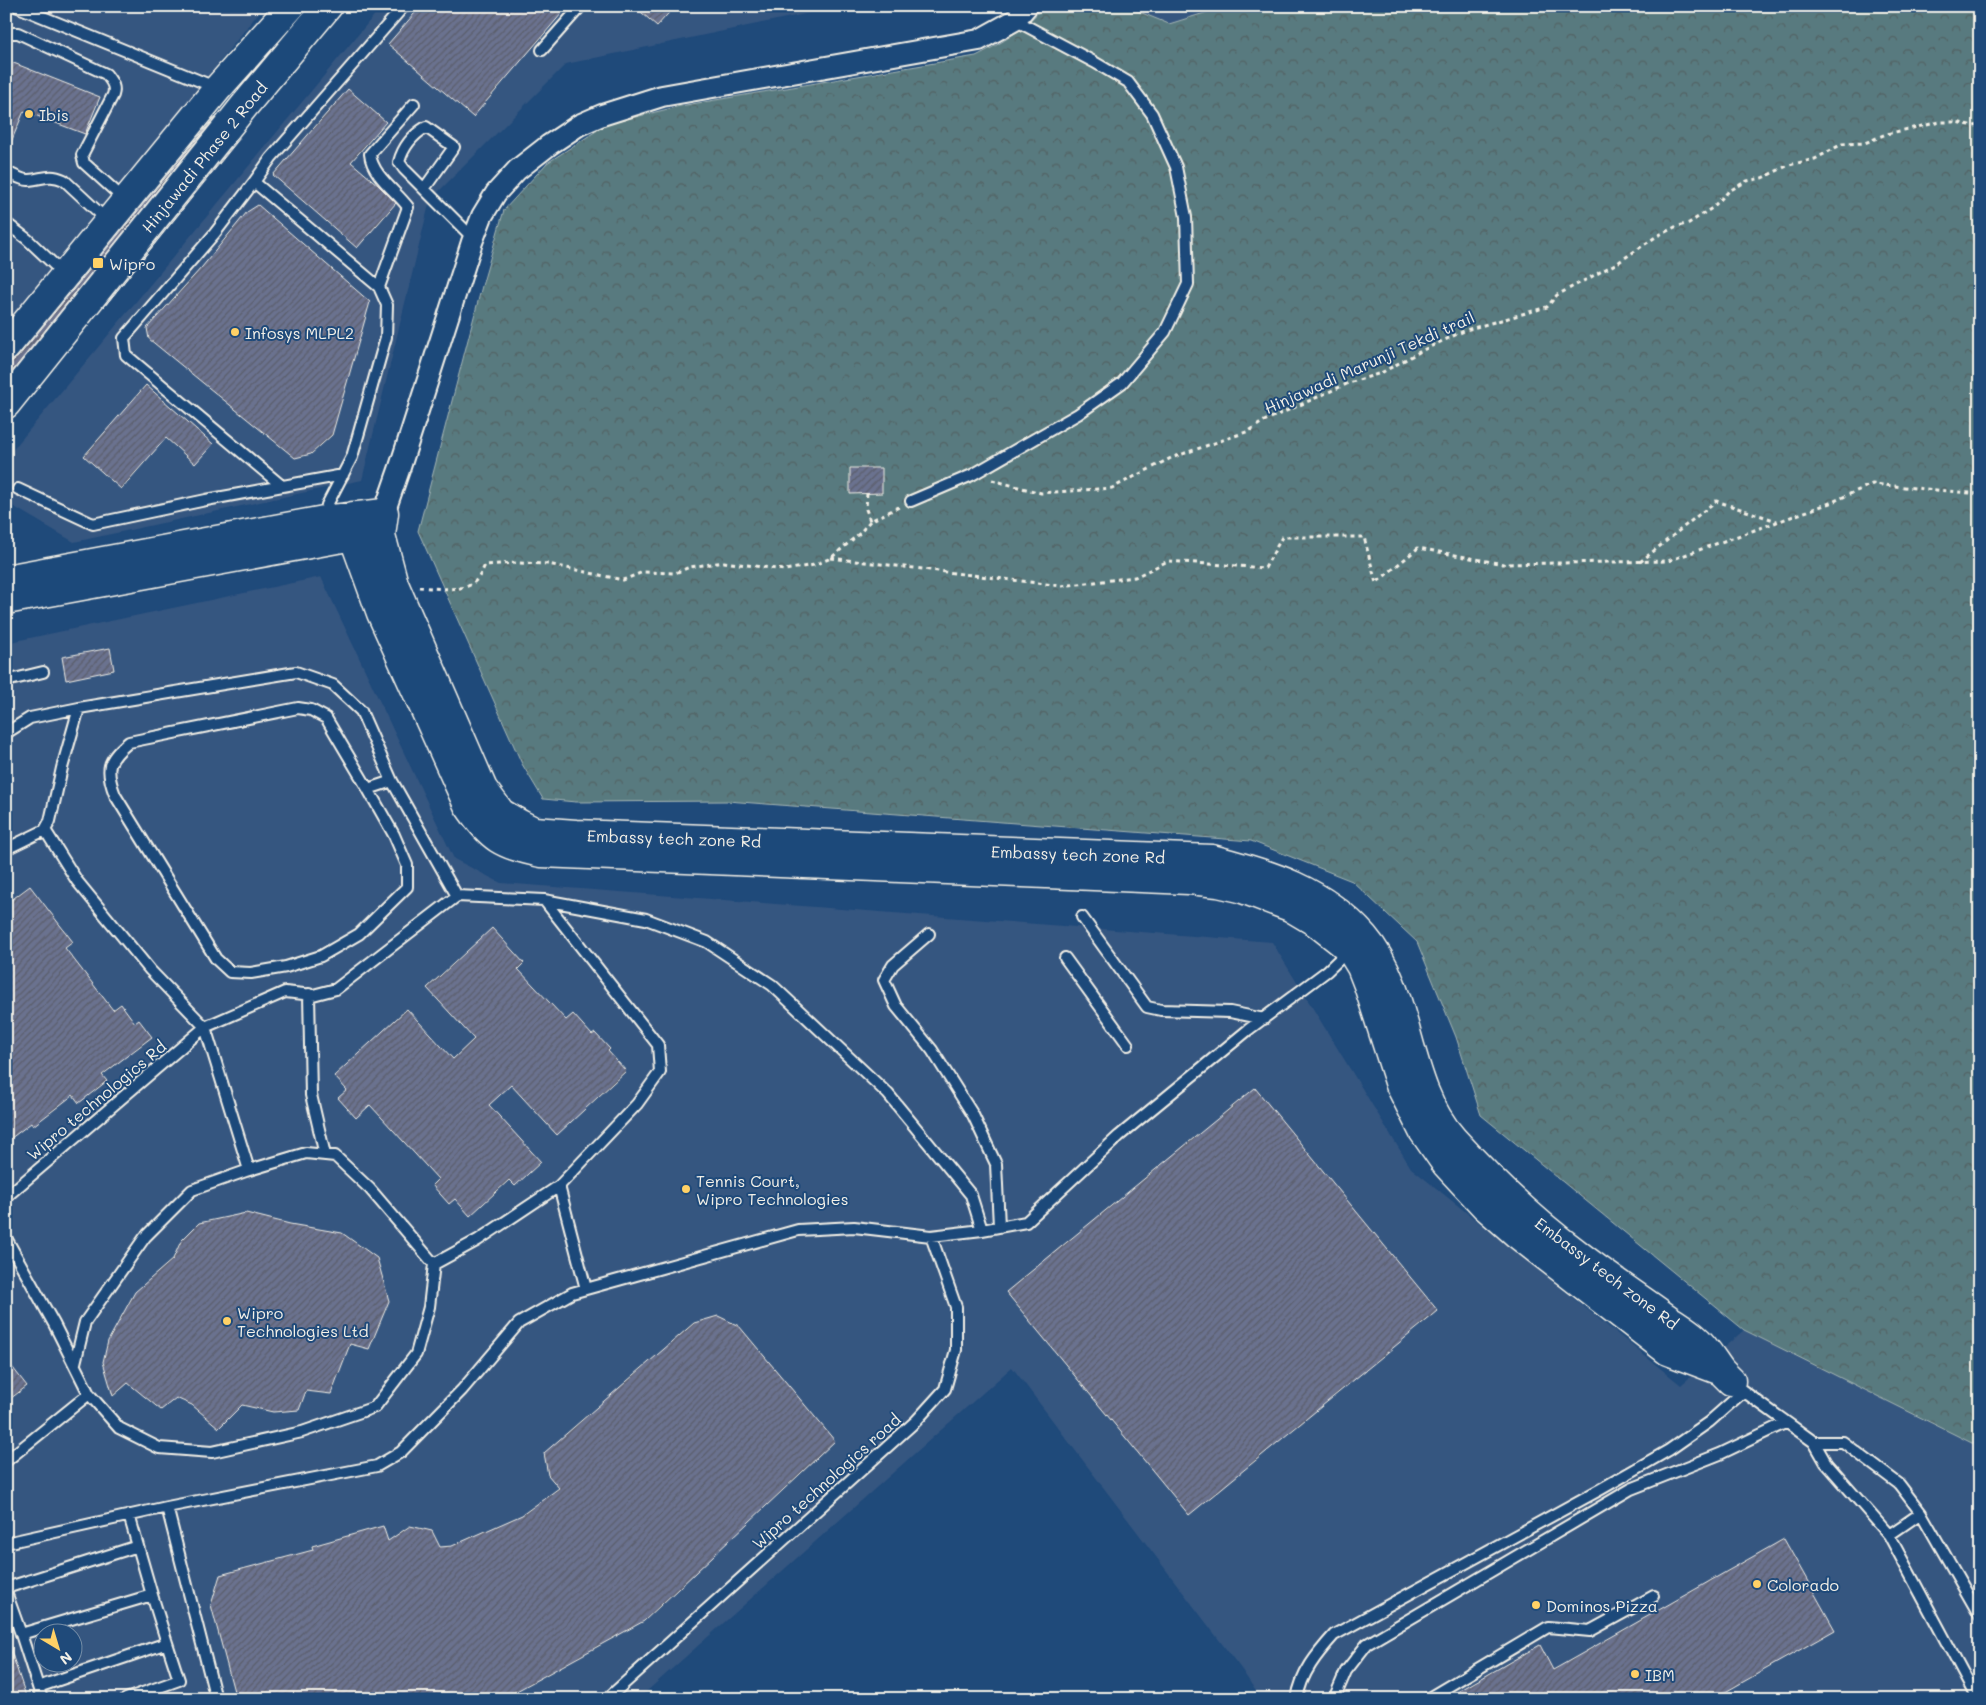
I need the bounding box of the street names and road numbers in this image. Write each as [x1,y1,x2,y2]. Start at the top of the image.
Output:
street label: Hinjawadi Phase 2 Road [137,77,271,237]
street label: Hinjawadi Marunji Tekdi trail [1260,306,1478,418]
street label: Embassy tech zone Rd [587,824,761,852]
street label: Embassy tech zone Rd [991,840,1165,868]
street label: Wipro technologics Rd [22,1036,170,1164]
street label: Embassy tech zone Rd [1531,1212,1683,1334]
street label: Wipro technologics road [747,1409,905,1553]

